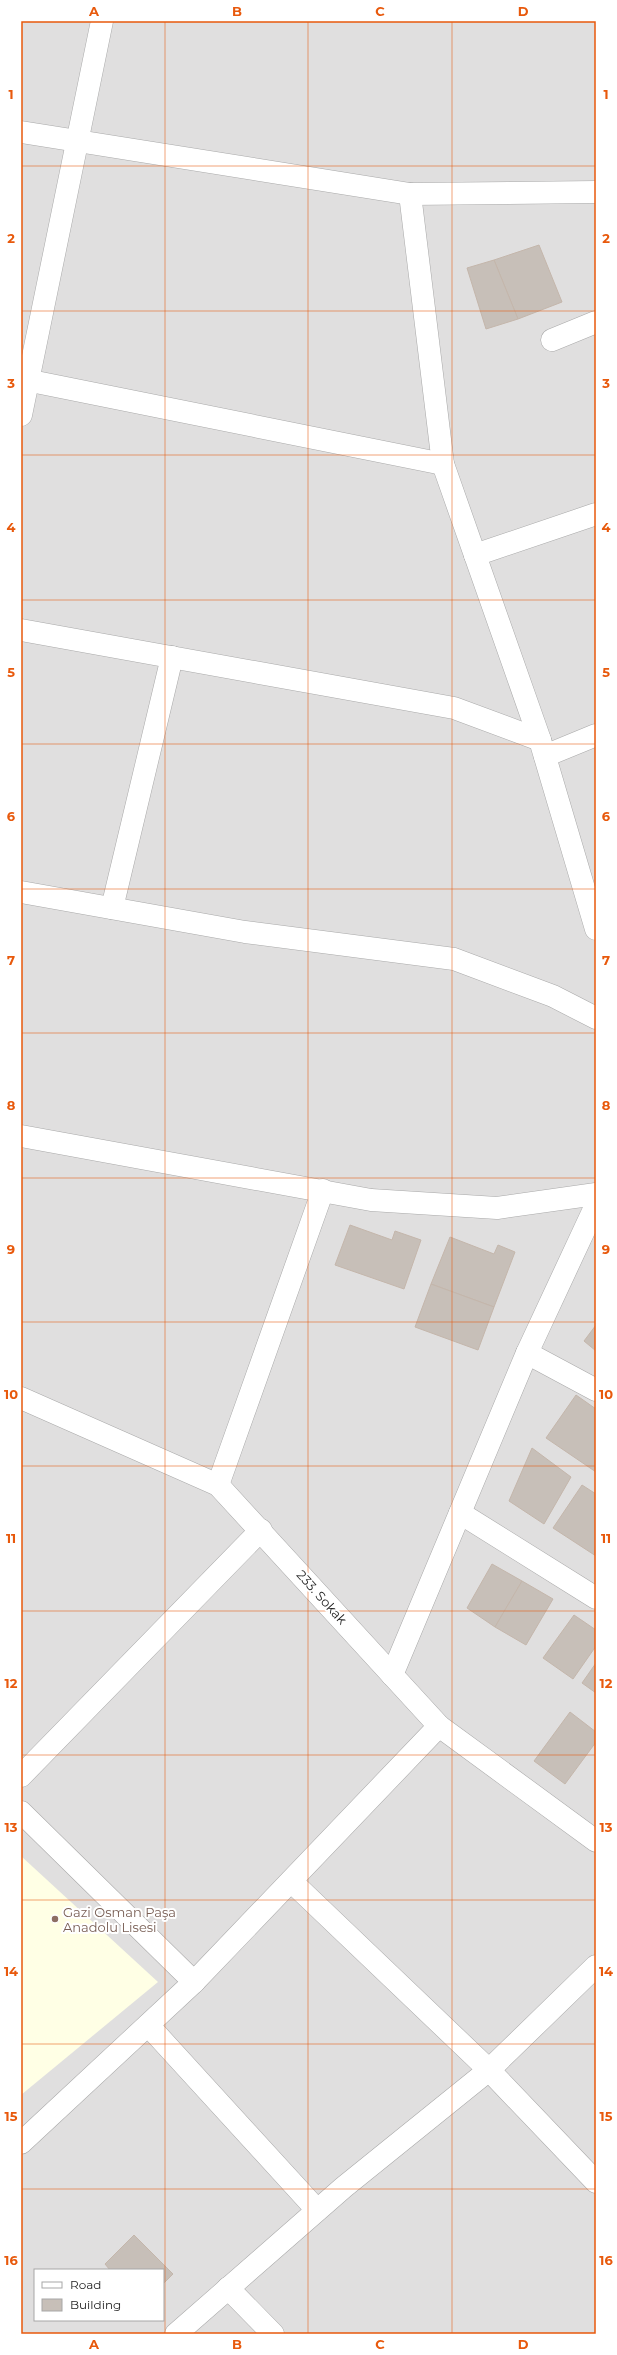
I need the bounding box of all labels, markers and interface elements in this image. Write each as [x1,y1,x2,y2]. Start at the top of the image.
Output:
text: A [88,3,100,19]
text: B [232,3,242,19]
text: C [375,3,385,19]
text: D [518,3,529,19]
text: 1 [8,86,14,102]
text: 1 [603,86,609,102]
text: 2 [7,230,15,246]
text: 2 [602,230,610,246]
text: 3 [6,375,15,391]
text: 3 [601,375,610,391]
text: 4 [7,519,16,535]
text: 4 [602,519,611,535]
text: 5 [7,664,15,680]
text: 5 [602,664,610,680]
text: 6 [7,808,16,824]
text: 6 [602,808,611,824]
text: 7 [7,952,15,968]
text: 7 [602,952,610,968]
text: 8 [7,1097,16,1113]
text: 8 [602,1097,611,1113]
text: 9 [7,1241,15,1257]
text: 9 [602,1241,610,1257]
text: 10 [4,1386,18,1402]
text: 10 [599,1386,613,1402]
text: 11 [6,1530,16,1546]
text: 11 [601,1530,611,1546]
street label: 233. Sokak [294,1567,351,1628]
text: 12 [5,1675,18,1691]
text: 12 [600,1675,613,1691]
text: 13 [5,1819,18,1835]
text: 13 [600,1819,613,1835]
place label: Gazi Osman Paşa Anadolu Lisesi [63,1904,176,1935]
marker: Gazi Osman Paşa Anadolu Lisesi [50,1914,60,1924]
text: 14 [4,1963,18,1979]
text: 14 [599,1963,613,1979]
text: 15 [5,2108,18,2124]
text: 15 [600,2108,613,2124]
text: 16 [4,2252,18,2268]
text: 16 [599,2252,613,2268]
legend [34,2269,164,2321]
text: Road [70,2277,101,2292]
text: Building [70,2297,121,2312]
text: A [88,2336,100,2352]
text: B [232,2336,242,2352]
text: C [375,2336,385,2352]
text: D [518,2336,529,2352]

